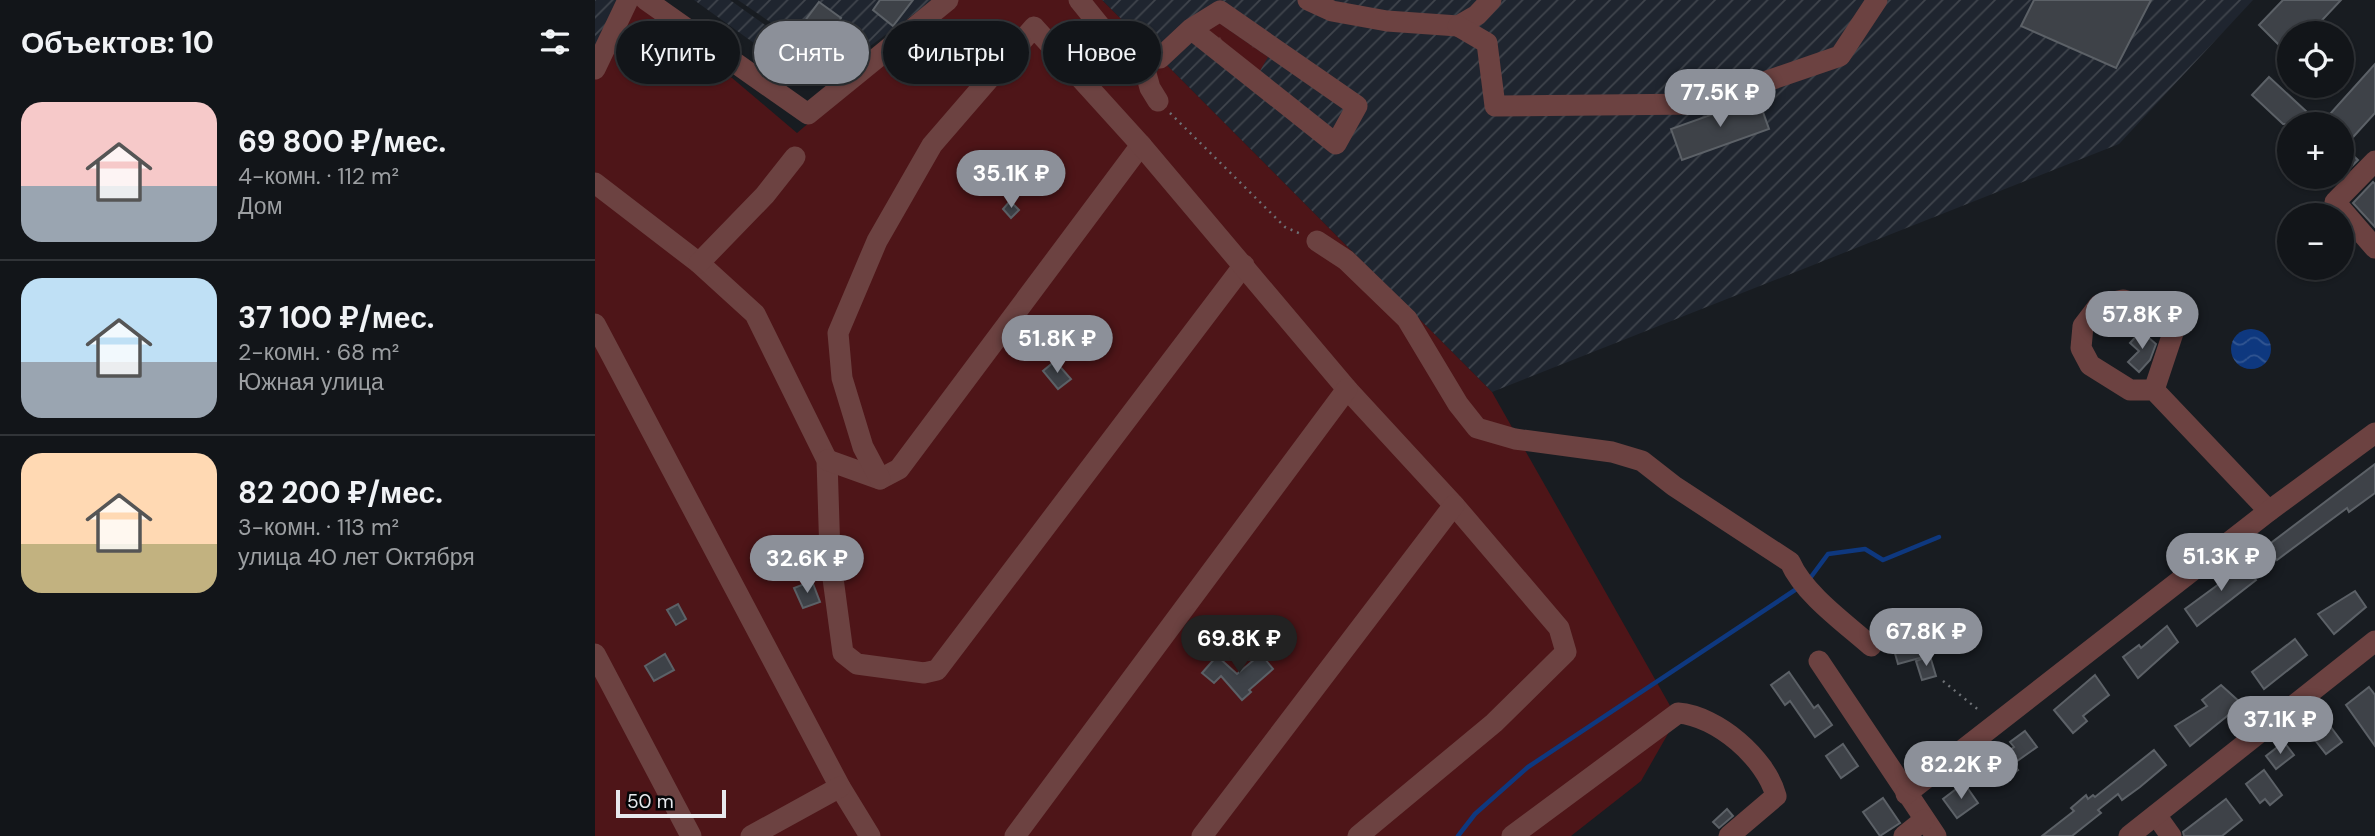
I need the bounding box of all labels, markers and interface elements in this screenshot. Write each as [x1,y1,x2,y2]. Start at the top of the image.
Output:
chip: Купить [616,21,740,84]
chip: Снять [754,21,869,84]
chip: Фильтры [883,21,1029,84]
chip: Новое [1043,21,1161,84]
map controls [2277,21,2354,280]
button: locate [2277,21,2354,98]
text: Объектов: 10 [21,23,214,62]
icon: filters [536,23,574,61]
pin: 77.5K ₽ [1655,69,1785,129]
text: 77.5K ₽ [1681,77,1759,107]
button: + [2277,112,2354,189]
text: 69 800 ₽/мес. [238,122,446,161]
icon: home [77,130,161,214]
pin: 35.1K ₽ [946,150,1076,210]
text: 35.1K ₽ [972,158,1050,188]
text: 4-комн. · 112 m² [238,161,399,191]
text: Дом [238,191,282,221]
button: − [2277,203,2354,280]
pin: 57.8K ₽ [2077,292,2207,351]
text: 37 100 ₽/мес. [238,298,434,337]
text: 57.8K ₽ [2102,299,2182,329]
icon: home [77,306,161,390]
pin: 51.8K ₽ [992,316,1122,375]
text: 51.8K ₽ [1018,323,1096,353]
text: 2-комн. · 68 m² [238,337,399,367]
text: Южная улица [238,367,384,397]
text: 82 200 ₽/мес. [238,473,443,512]
icon: home [77,481,161,565]
text: 3-комн. · 113 m² [238,512,399,542]
pin: 51.3K ₽ [2156,534,2286,593]
pin: 32.6K ₽ [742,536,872,595]
text: 51.3K ₽ [2182,541,2260,571]
text: улица 40 лет Октября [238,542,475,572]
text: 32.6K ₽ [766,543,848,573]
pin: 67.8K ₽ [1861,608,1991,668]
pin: 69.8K ₽ [1174,616,1304,675]
text: 67.8K ₽ [1885,616,1967,646]
text: 69.8K ₽ [1197,623,1281,653]
pin: 37.1K ₽ [2215,696,2345,756]
text: 37.1K ₽ [2243,704,2317,734]
pin: 82.2K ₽ [1896,742,2026,801]
text: 82.2K ₽ [1920,749,2002,779]
scale bar [616,787,726,819]
text: 50 m [627,789,674,814]

